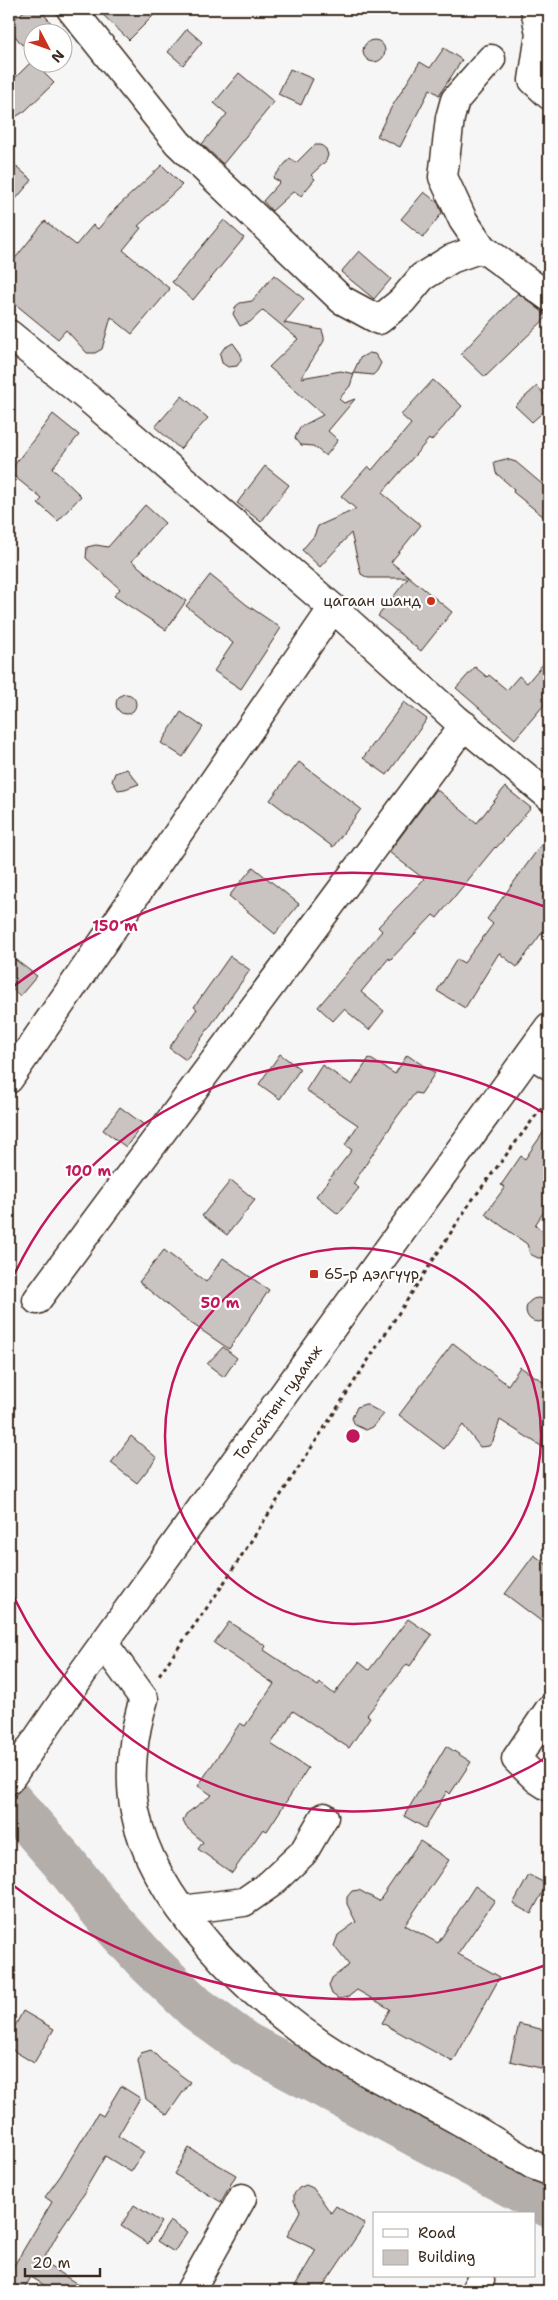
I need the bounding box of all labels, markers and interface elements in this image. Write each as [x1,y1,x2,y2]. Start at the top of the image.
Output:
north arrow [22,22,72,72]
text: N [47,46,68,67]
place label: цагаан шанд [323,591,421,611]
marker: цагаан шанд [425,595,437,607]
text: 150 m [92,916,138,936]
text: 100 m [65,1161,111,1181]
place label: 65-р дэлгүүр [324,1264,419,1284]
marker: 65-р дэлгүүр [308,1268,320,1280]
text: 50 m [201,1293,240,1313]
street label: Толгойтын гудамж [229,1341,327,1465]
centre of rings [344,1427,362,1445]
legend [373,2212,536,2278]
text: Road [418,2223,456,2243]
scale bar [25,2245,100,2277]
text: Building [418,2247,475,2267]
text: 20 m [32,2253,71,2273]

